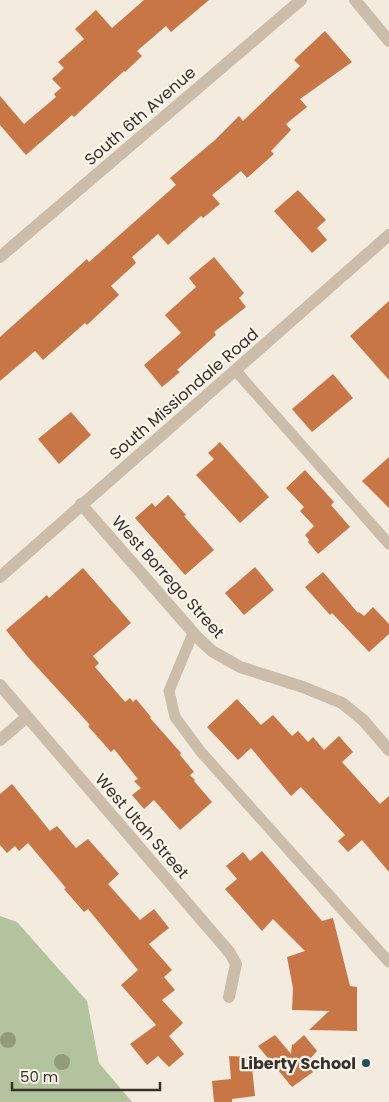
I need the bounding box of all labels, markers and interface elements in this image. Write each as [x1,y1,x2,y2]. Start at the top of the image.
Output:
street label: South 6th Avenue [79,61,201,171]
street label: South Missiondale Road [105,323,263,465]
street label: West Borrego Street [107,511,230,644]
street label: West Utah Street [90,768,194,884]
place label: Liberty School [241,1052,356,1075]
marker: Liberty School [360,1057,372,1069]
scale bar [12,1060,160,1092]
text: 50 m [20,1066,58,1087]

